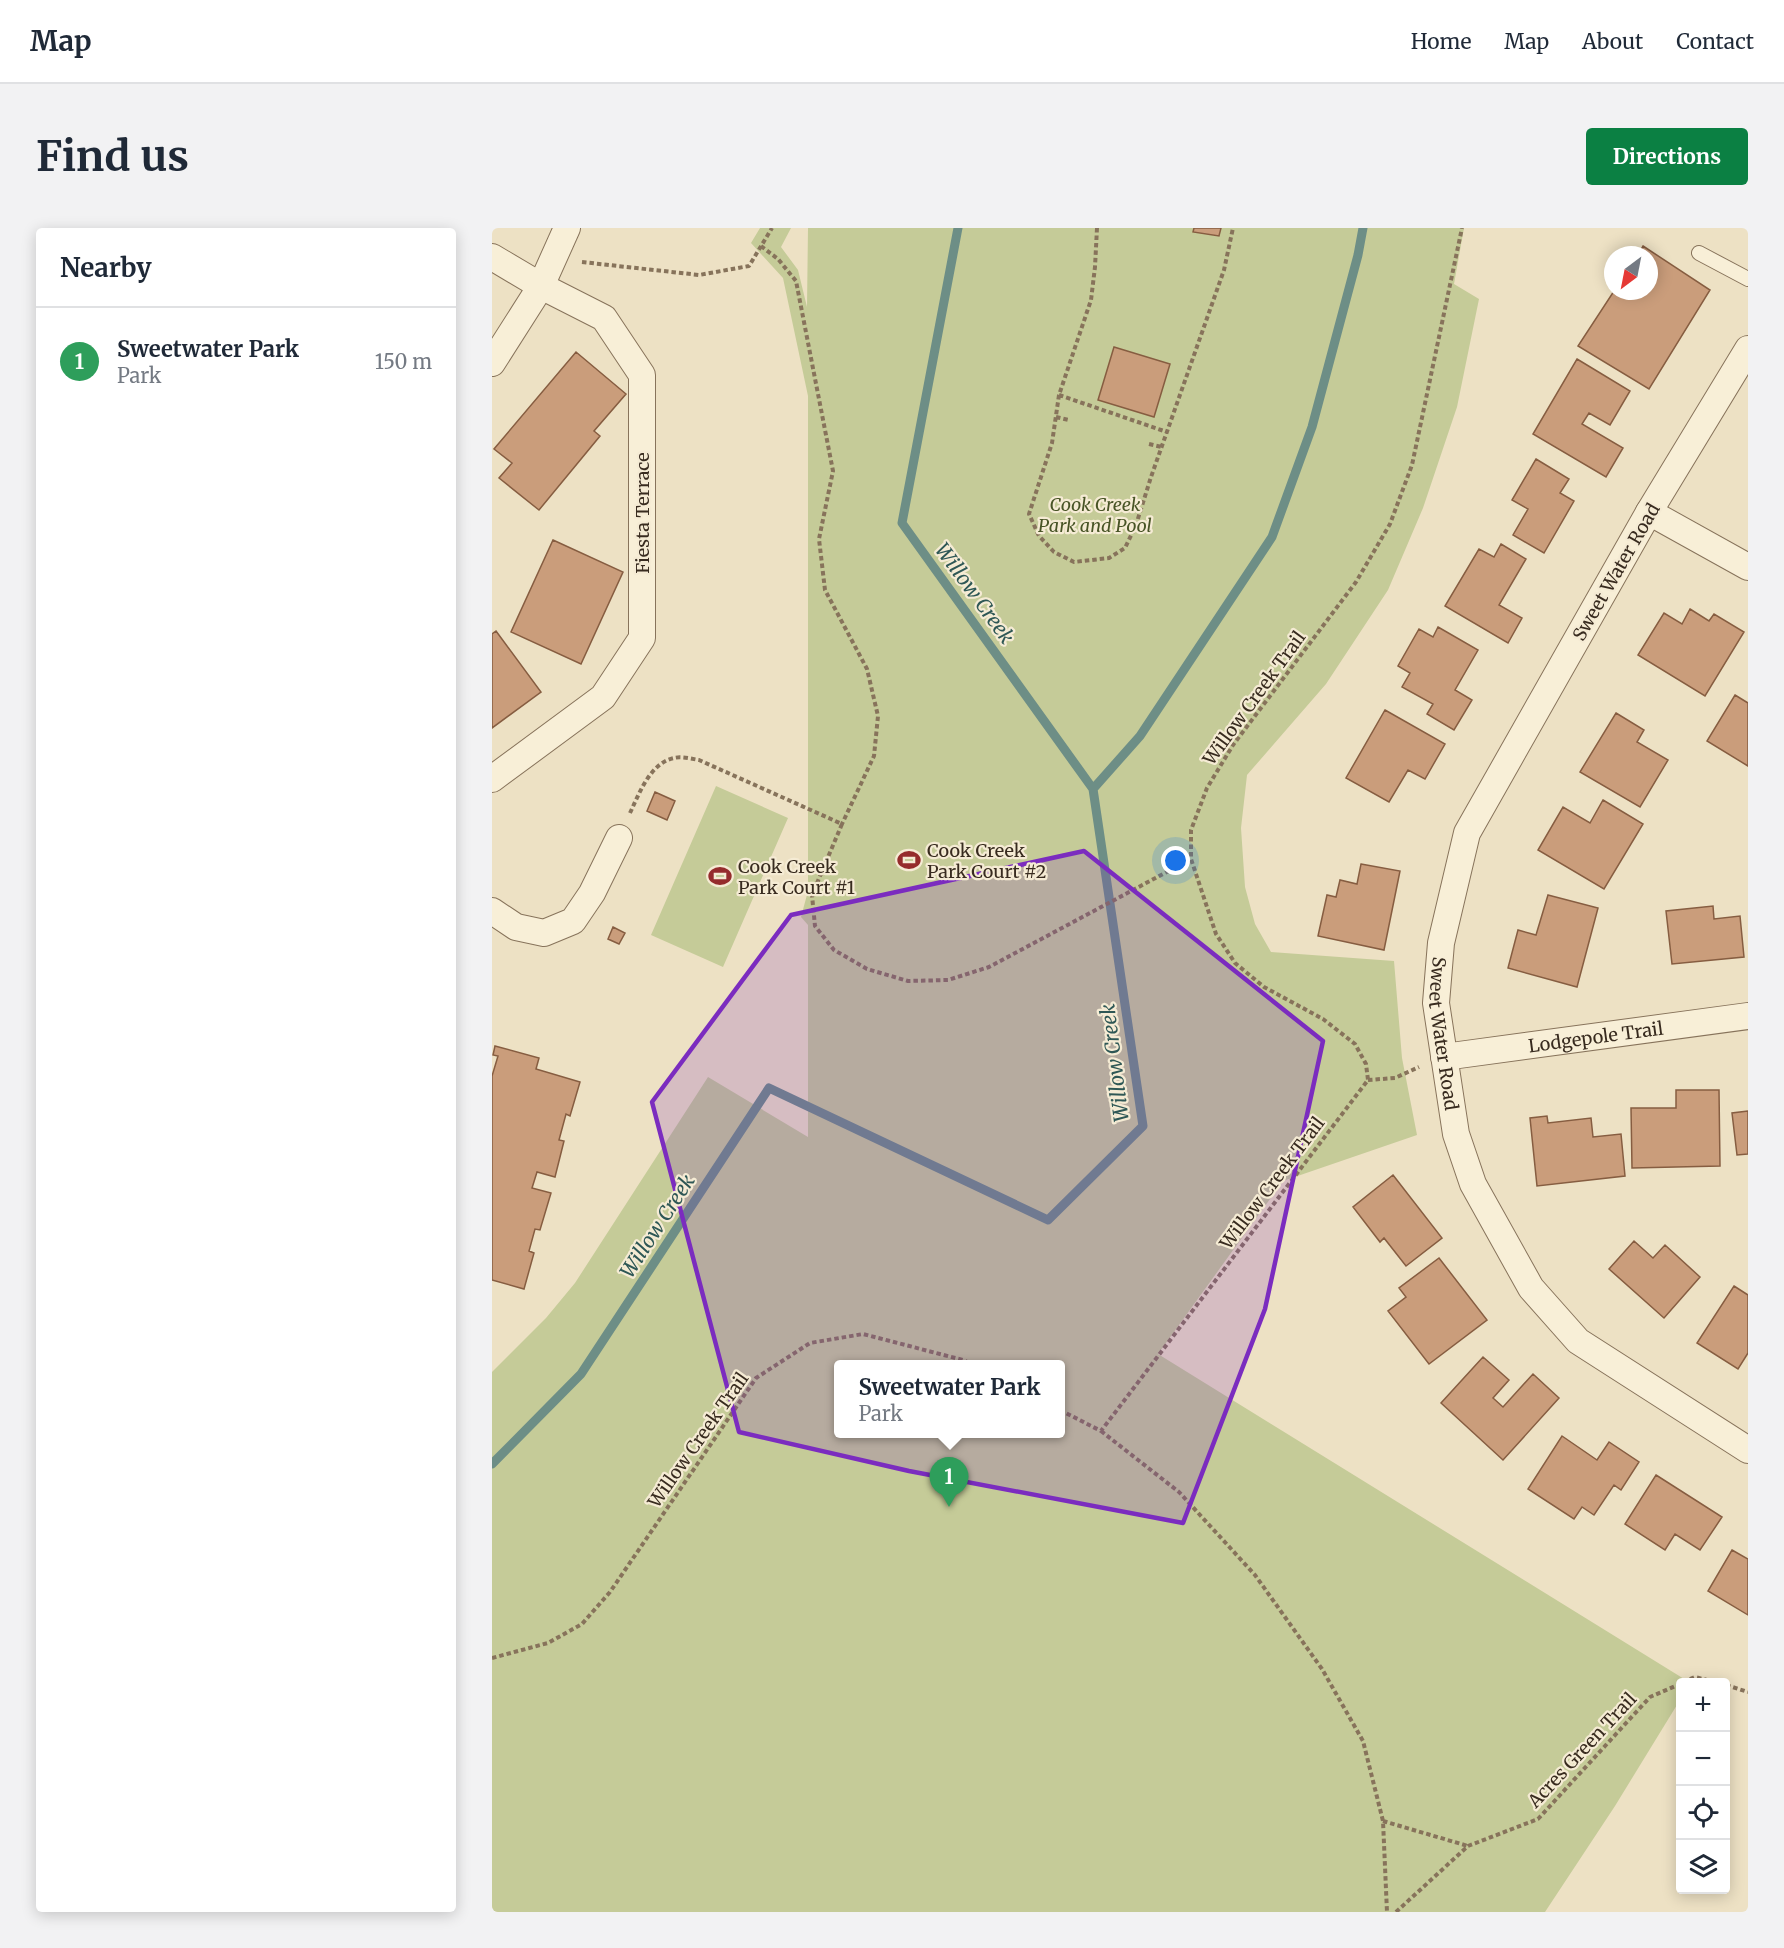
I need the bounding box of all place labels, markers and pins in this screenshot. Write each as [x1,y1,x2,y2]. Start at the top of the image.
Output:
place label: Cook Creek Park Court #2 [927,839,1047,883]
sports icon: Cook Creek Park Court #2 [896,847,922,873]
place label: Cook Creek Park Court #1 [738,855,855,899]
sports icon: Cook Creek Park Court #1 [707,863,733,889]
pin: 1 [930,1458,968,1507]

